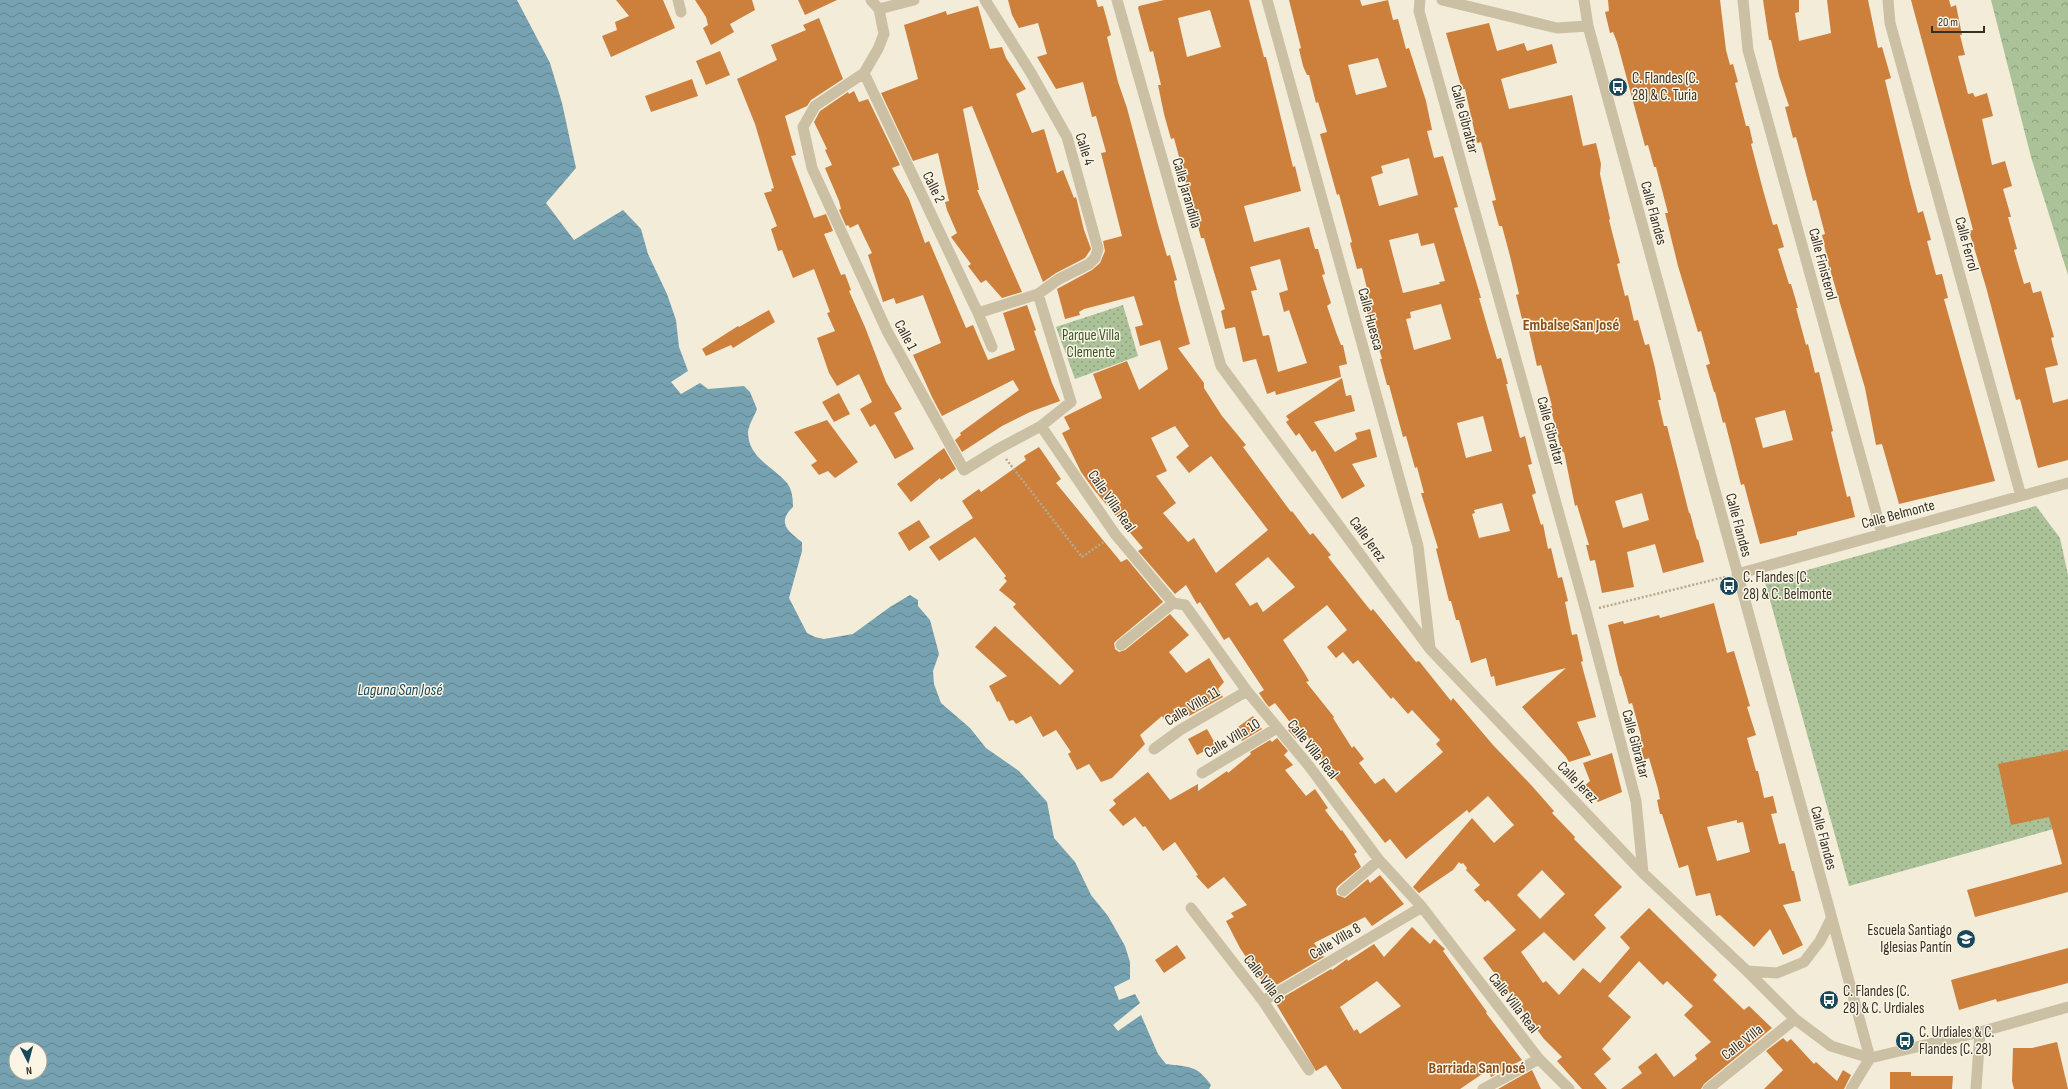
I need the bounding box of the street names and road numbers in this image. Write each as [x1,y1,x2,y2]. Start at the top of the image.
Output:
street label: Calle Gibraltar [1446,83,1483,156]
street label: Calle 4 [1070,130,1099,168]
street label: Calle Jarandilla [1167,156,1206,231]
street label: Calle 2 [918,168,949,206]
street label: Calle Flandes [1636,179,1671,247]
street label: Calle Ferrol [1950,215,1983,273]
street label: Calle Finisterol [1804,226,1841,302]
street label: Calle Huesca [1353,286,1388,353]
street label: Calle 1 [890,317,922,354]
street label: Calle Gibraltar [1532,395,1569,468]
street label: Calle Villa Real [1083,467,1140,536]
street label: Calle Flandes [1721,491,1756,559]
street label: Calle Belmonte [1859,496,1937,533]
street label: Calle Jerez [1345,513,1391,566]
street label: Calle Villa 11 [1161,682,1224,730]
street label: Calle Gibraltar [1617,708,1654,781]
street label: Calle Villa 10 [1201,714,1264,763]
street label: Calle Villa Real [1283,716,1342,783]
street label: Calle Jerez [1553,757,1603,808]
street label: Calle Flandes [1806,804,1841,872]
street label: Calle Villa 8 [1306,919,1364,964]
street label: Calle Villa 6 [1239,951,1288,1008]
street label: Calle Villa Real [1484,969,1543,1037]
street label: Calle Villa [1718,1020,1767,1065]

